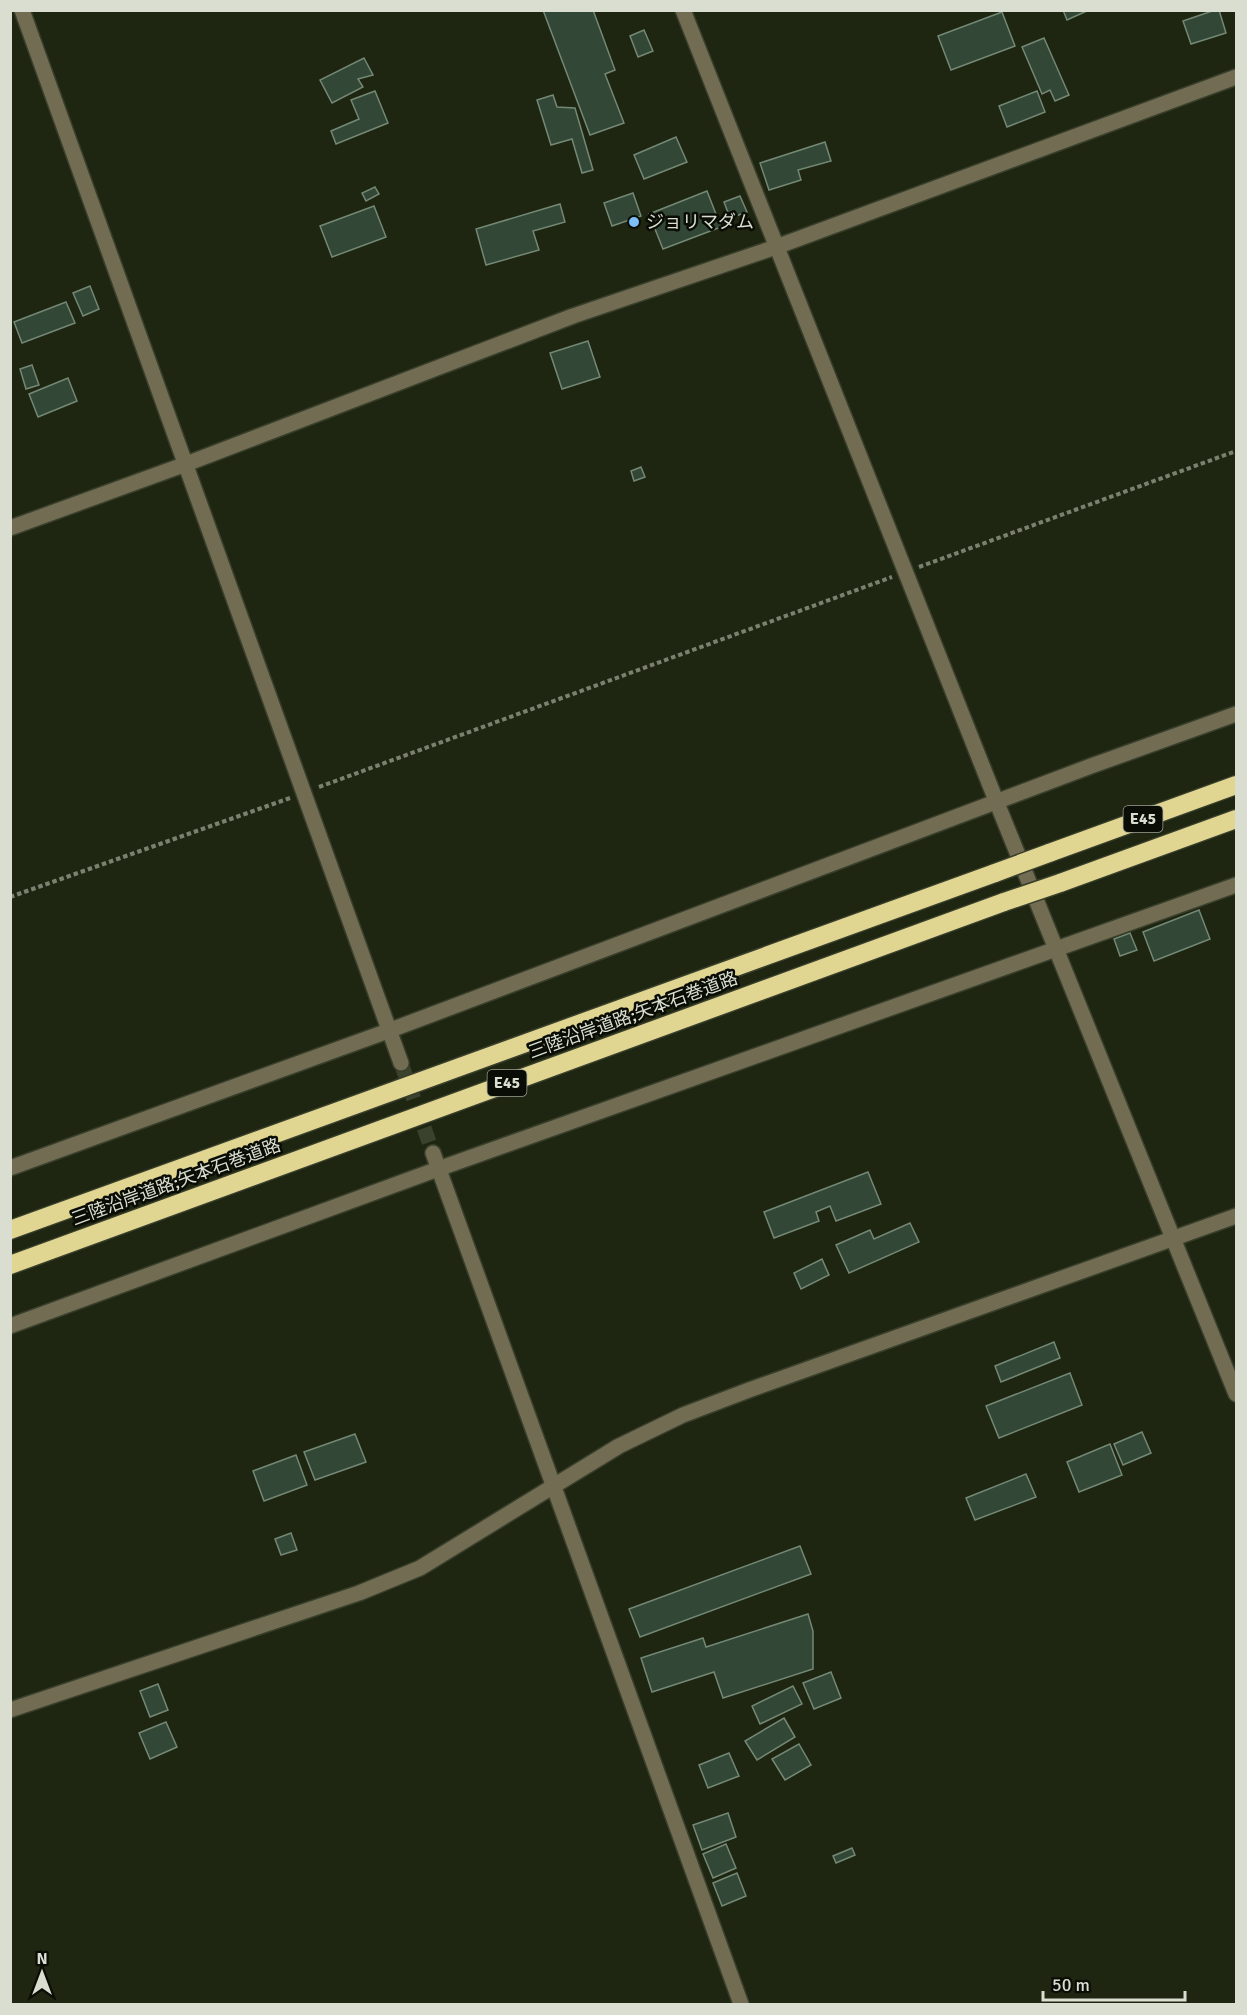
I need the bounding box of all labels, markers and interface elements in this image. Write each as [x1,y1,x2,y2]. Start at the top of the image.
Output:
place label: ジョリマダム [646,211,754,233]
marker: ジョリマダム [627,215,641,229]
road number: E45 [1124,806,1162,832]
street label: 三陸沿岸道路;矢本石巻道路 [525,967,741,1063]
road number: E45 [488,1070,526,1096]
street label: 三陸沿岸道路;矢本石巻道路 [68,1134,284,1230]
north arrow [12,1943,72,2003]
text: N [36,1949,48,1969]
scale bar [1043,1964,1186,2002]
text: 50 m [1052,1974,1090,1996]

